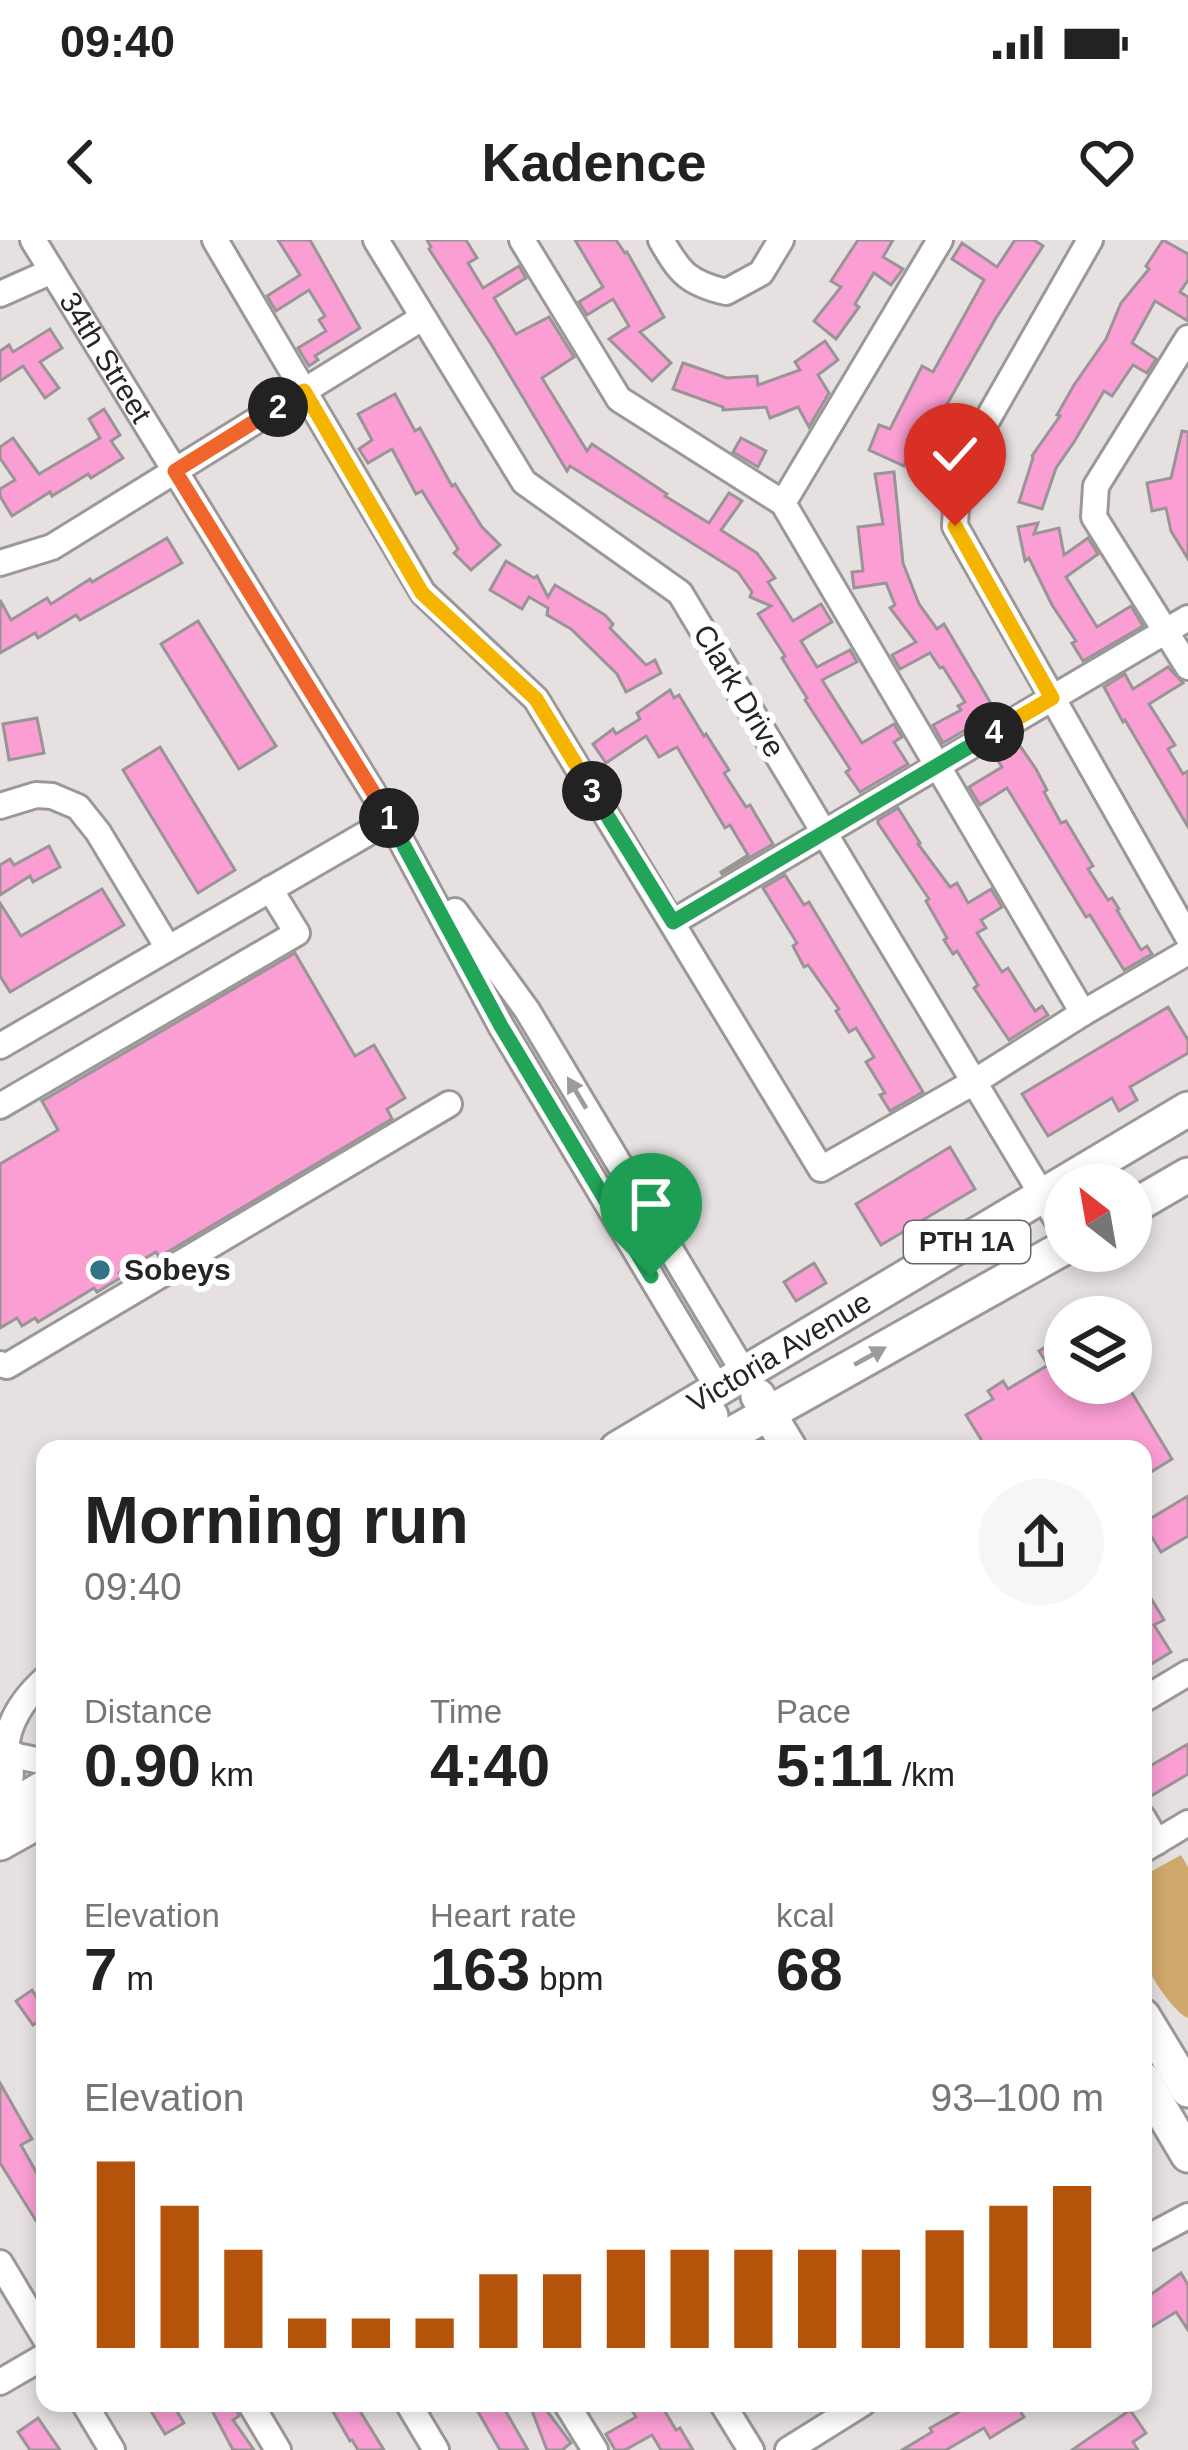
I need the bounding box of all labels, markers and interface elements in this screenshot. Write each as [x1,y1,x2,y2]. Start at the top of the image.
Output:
text: 09:40 [60,16,175,67]
icon: back [48,129,114,195]
icon: heart [1074,129,1140,195]
text: Kadence [481,132,707,192]
street label: 34th Street [53,286,159,429]
pin: 2 [248,377,308,437]
text: 2 [269,388,287,425]
pin [904,403,1006,526]
icon: check [922,421,988,487]
street label: Clark Drive [687,619,792,763]
pin: 4 [964,702,1024,762]
text: 4 [985,713,1003,750]
pin: 3 [562,761,622,821]
text: 3 [583,772,601,809]
pin: 1 [359,788,419,848]
text: 1 [380,799,398,836]
one-way arrow [567,1076,588,1110]
pin [600,1153,702,1276]
north arrow [1044,1164,1152,1272]
map controls [1044,1164,1152,1404]
icon: arrive [618,1171,684,1237]
road number: PTH 1A [904,1221,1030,1263]
place label: Sobeys [124,1253,231,1286]
marker: Sobeys [87,1257,113,1283]
street label: Victoria Avenue [682,1285,877,1419]
button: layers [1044,1296,1152,1404]
one-way arrow [853,1346,888,1367]
button: share [978,1479,1104,1605]
text: Morning run [84,1483,469,1557]
text: 09:40 [84,1565,182,1608]
text: Distance [84,1693,212,1730]
text: Time [430,1693,502,1730]
text: Pace [776,1693,851,1730]
text: 0.90 [84,1732,201,1799]
text: 4:40 [430,1732,550,1799]
text: 5:11 [776,1732,893,1799]
text: km [201,1756,254,1793]
text: /km [893,1756,955,1793]
text: Elevation [84,1897,220,1934]
text: Heart rate [430,1897,577,1934]
text: kcal [776,1897,835,1934]
text: 7 [84,1936,117,2003]
text: 163 [430,1936,530,2003]
text: 68 [776,1936,843,2003]
text: m [117,1960,154,1997]
text: bpm [530,1960,603,1997]
text: Elevation [84,2076,244,2119]
text: 93–100 m [931,2076,1104,2119]

